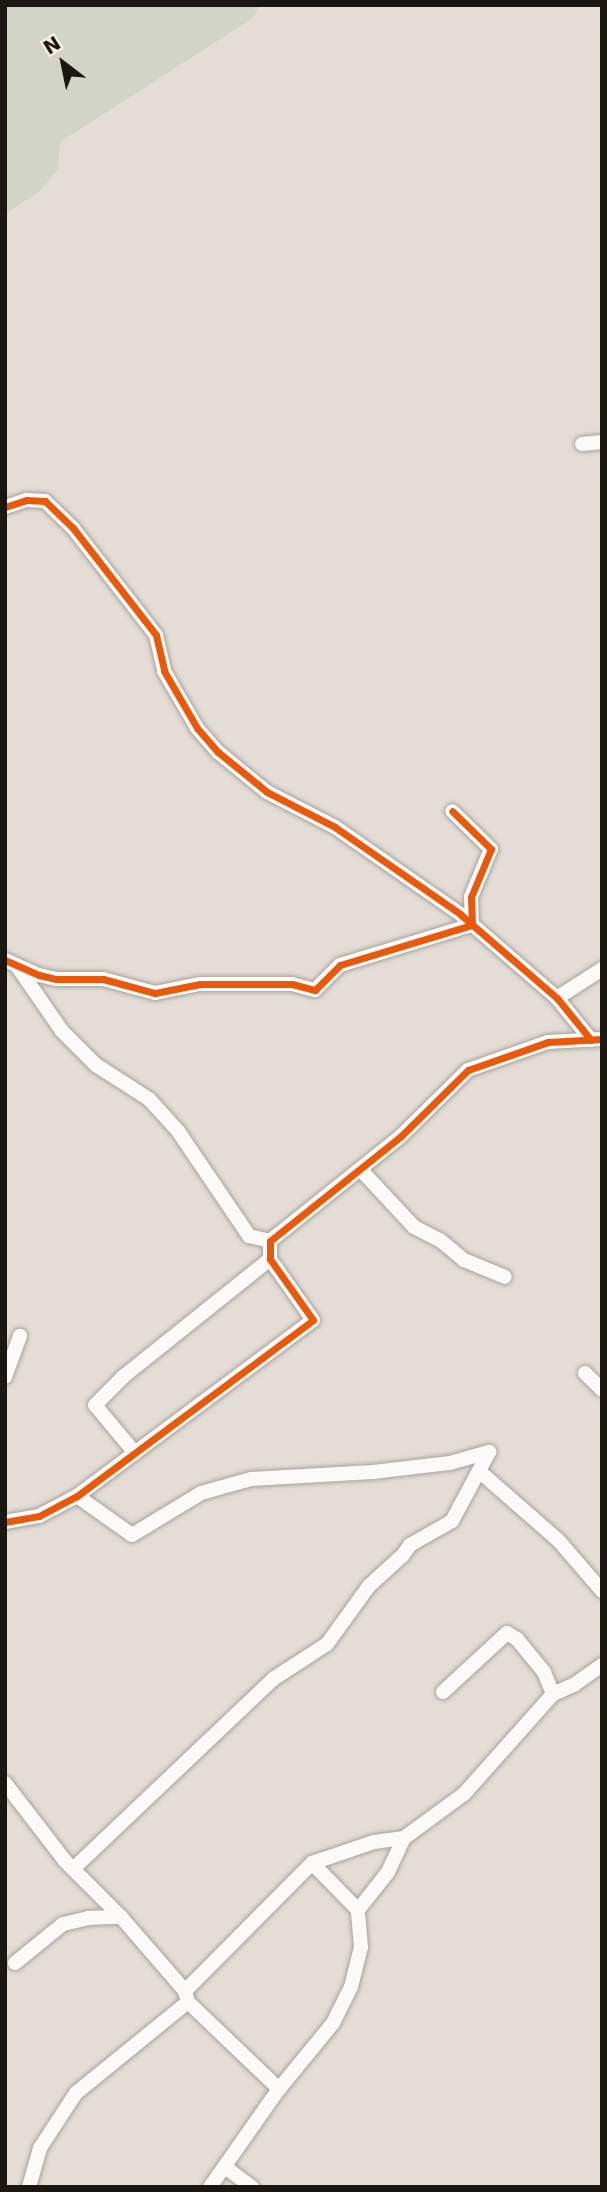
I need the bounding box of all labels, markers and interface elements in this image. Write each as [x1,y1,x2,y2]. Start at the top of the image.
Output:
north arrow [28,28,98,98]
text: N [39,32,64,59]

